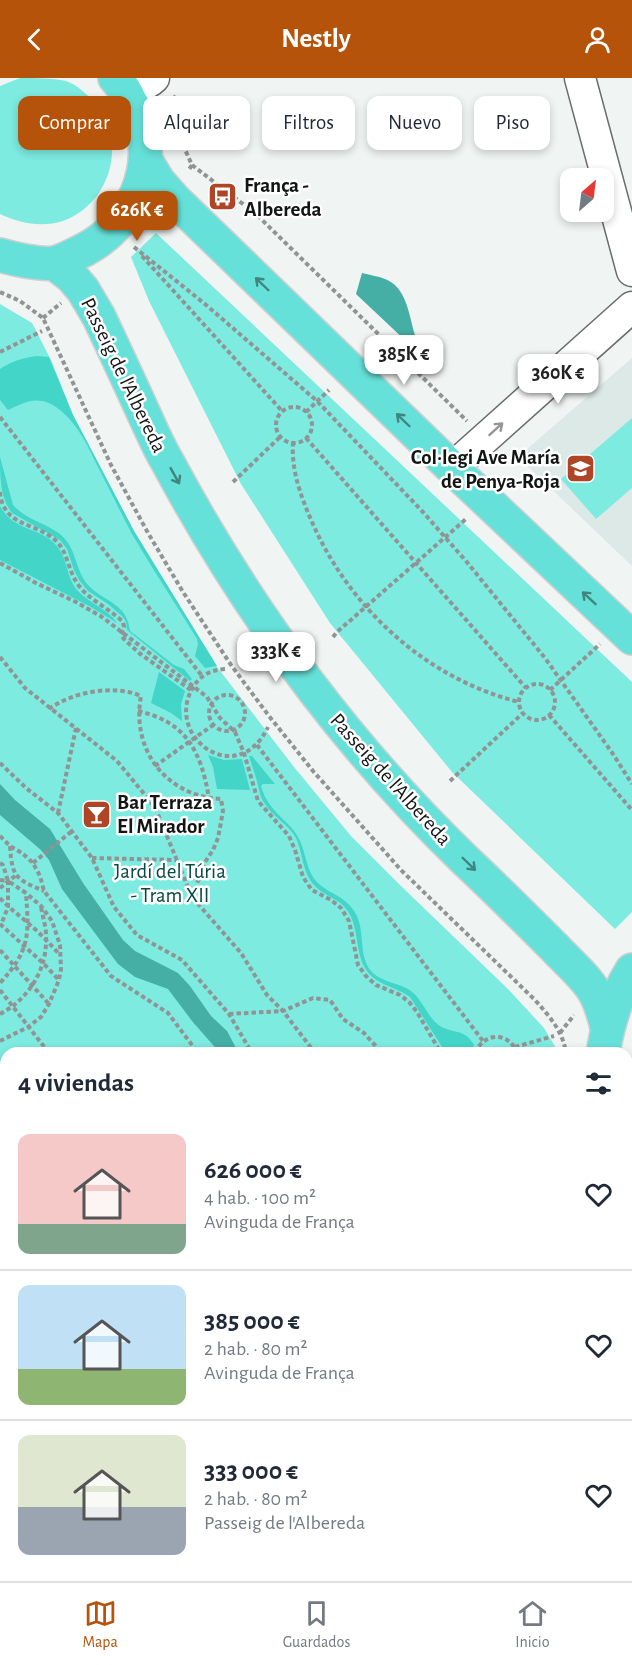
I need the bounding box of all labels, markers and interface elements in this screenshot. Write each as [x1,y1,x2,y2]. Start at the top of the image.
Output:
icon: back [18,23,51,56]
icon: person [581,23,614,56]
text: Nestly [281,25,351,52]
chip: Comprar [18,96,131,150]
chip: Alquilar [143,96,250,150]
chip: Filtros [262,96,355,150]
chip: Nuevo [367,96,462,150]
chip: Piso [474,96,550,150]
north arrow [560,168,614,222]
map controls [560,168,614,222]
place label: França - Albereda [244,175,322,220]
bus stop icon: França - Albereda [207,181,239,213]
pin: 626K € [88,191,186,242]
text: 626K € [111,200,163,220]
one-way arrow [255,277,270,291]
street label: Passeig de l'Albereda [77,294,170,456]
pin: 385K € [355,335,453,386]
text: 385K € [378,344,430,364]
pin: 360K € [509,354,607,405]
text: 360K € [532,363,584,383]
one-way arrow [395,412,410,427]
one-way arrow [488,422,503,436]
place label: Col·legi Ave María de Penya-Roja [411,447,560,492]
school or university icon: Col·legi Ave María de Penya-Roja [565,453,597,485]
one-way arrow [169,467,181,484]
one-way arrow [582,590,597,605]
pin: 333K € [227,632,325,683]
text: 333K € [251,641,301,661]
street label: Passeig de l'Albereda [326,709,455,850]
place label: Bar Terraza El Mirador [117,792,212,837]
bar icon: Bar Terraza El Mirador [80,798,112,830]
one-way arrow [462,856,477,871]
park label: Jardí del Túria - Tram XII [114,861,226,906]
icon: filters [582,1067,615,1100]
text: 4 viviendas [18,1070,134,1096]
text: 626 000 € [204,1157,302,1183]
icon: home [66,1158,138,1230]
icon: heart [582,1178,615,1211]
text: 4 hab. · 100 m² [204,1188,316,1208]
text: Avinguda de França [204,1212,355,1232]
text: 385 000 € [204,1308,300,1334]
icon: home [66,1309,138,1381]
icon: heart [582,1329,615,1362]
text: 2 hab. · 80 m² [204,1339,307,1359]
text: Avinguda de França [204,1363,355,1383]
text: 333 000 € [204,1458,298,1484]
icon: home [66,1459,138,1531]
icon: heart [582,1479,615,1512]
text: 2 hab. · 80 m² [204,1489,307,1509]
text: Passeig de l'Albereda [204,1513,365,1533]
tab: Mapa [82,1597,118,1652]
tab: Guardados [283,1597,350,1652]
tab: Inicio [515,1597,550,1652]

